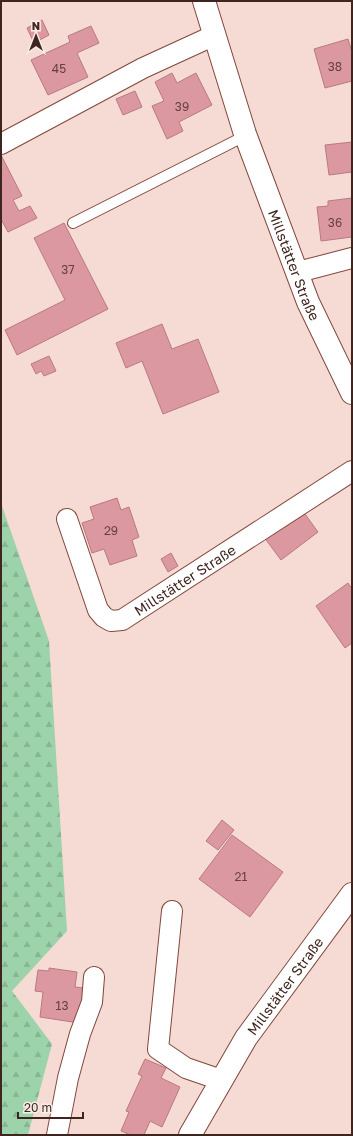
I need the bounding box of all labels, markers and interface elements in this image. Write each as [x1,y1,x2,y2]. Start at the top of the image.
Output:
north arrow [16,16,56,56]
text: N [32,19,40,32]
house number: 38 [328,59,342,74]
house number: 45 [52,61,66,76]
house number: 39 [175,99,189,114]
street label: Millstätter Straße [265,207,324,323]
house number: 36 [328,215,342,230]
house number: 37 [61,262,75,277]
house number: 29 [104,523,118,538]
street label: Millstätter Straße [131,540,239,619]
house number: 21 [235,869,248,884]
street label: Millstätter Straße [243,933,326,1038]
house number: 13 [56,998,68,1013]
scale bar [18,1094,83,1120]
text: 20 m [24,1100,52,1115]

